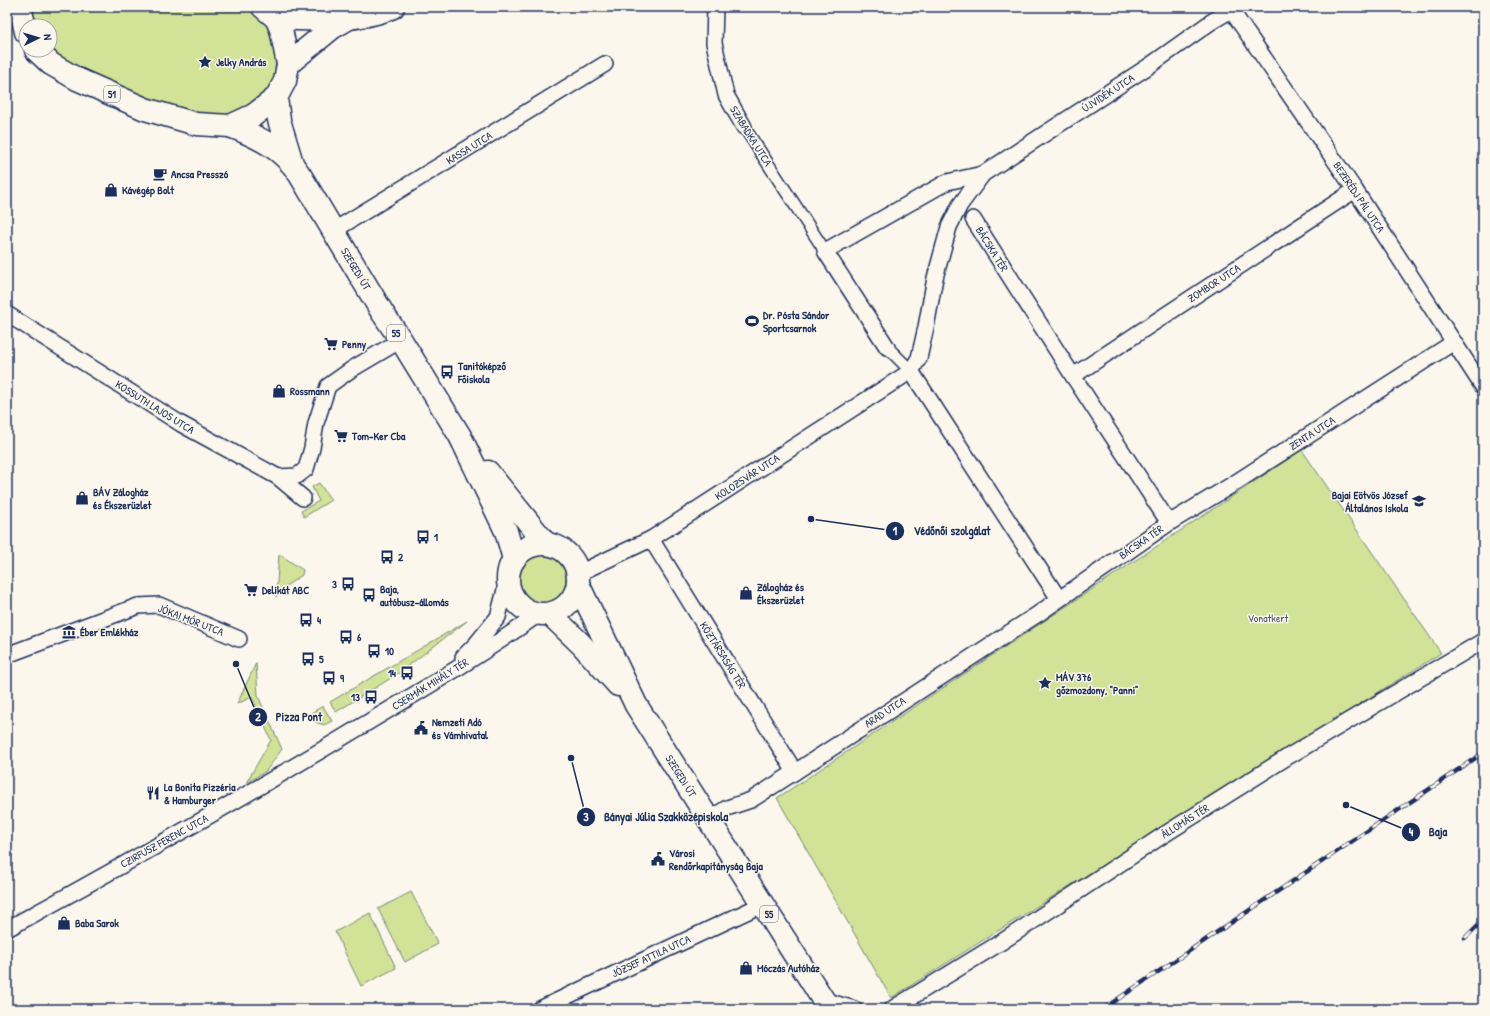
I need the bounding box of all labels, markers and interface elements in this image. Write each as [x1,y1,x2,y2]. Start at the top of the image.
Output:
north arrow [18,18,58,58]
text: N [41,34,55,41]
place icon: Jelky András [197,54,213,70]
place label: Jelky András [216,55,267,70]
street label: ÚJVIDÉK UTCA [1079,70,1137,115]
road number: 51 [104,86,120,102]
street label: SZABADKA UTCA [727,103,775,169]
street label: KASSA UTCA [443,128,495,168]
street label: BEZERÉDJ PÁL UTCA [1330,159,1388,236]
cafe icon: Ancsa Presszó [152,166,168,182]
place label: Ancsa Presszó [171,167,229,181]
shop icon: Kávégép Bolt [103,182,119,198]
place label: Kávégép Bolt [122,183,175,198]
street label: BÁCSKA TÉR [973,224,1011,274]
street label: SZEGEDI ÚT [338,245,375,294]
street label: ZOMBOR UTCA [1185,260,1244,305]
place label: Dr. Pósta Sándor Sportcsarnok [763,308,830,336]
sports icon: Dr. Pósta Sándor Sportcsarnok [744,313,760,329]
road number: 55 [387,325,405,341]
supermarket icon: Penny [323,336,339,352]
place label: Penny [342,337,367,352]
place label: Tanitóképző Főiskola [457,359,506,386]
bus stop icon: Tanitóképző Főiskola [439,364,455,380]
street label: KOSSUTH LAJOS UTCA [113,377,198,437]
shop icon: Rossmann [271,383,287,399]
place label: Rossmann [290,384,330,398]
street label: ZENTA UTCA [1286,413,1338,453]
supermarket icon: Tom-Ker Cba [333,428,349,444]
place label: Tom-Ker Cba [351,429,406,443]
street label: KOLOZSVÁR UTCA [712,451,783,503]
place label: BÁV Zálogház és Ékszerüzlet [92,485,153,512]
place label: Bajai Eötvös József Általános Iskola [1332,488,1409,515]
shop icon: BÁV Zálogház és Ékszerüzlet [74,490,90,506]
school or university icon: Bajai Eötvös József Általános Iskola [1411,493,1427,509]
callout: Védőnői szolgálat [885,519,998,543]
text: 1 [893,522,898,539]
text: Védőnői szolgálat [914,522,991,540]
street label: BÁCSKA TÉR [1116,522,1166,562]
bus stop icon: 1 [415,529,431,545]
place label: 1 [434,530,438,544]
bus stop icon: 2 [379,549,395,565]
place label: 2 [398,550,404,564]
bus stop icon: 3 [340,576,356,592]
place label: 3 [332,577,337,591]
place label: Zálogház és Ékszerüzlet [757,580,805,607]
supermarket icon: Delikát ABC [243,582,259,598]
place label: Baja, autóbusz-állomás [380,582,450,609]
place label: Delikát ABC [262,583,309,597]
shop icon: Zálogház és Ékszerüzlet [738,585,754,601]
bus stop icon: Baja, autóbusz-állomás [361,587,377,603]
street label: JÓKAI MÓR UTCA [156,601,226,639]
park label: Vonatkert [1248,611,1289,625]
bus stop icon: 4 [298,612,314,628]
place label: 4 [317,613,321,627]
street label: KÖZTÁRSASÁG TÉR [697,619,749,691]
museum icon: Éber Emlékház [61,624,77,640]
place label: Éber Emlékház [80,625,139,639]
bus stop icon: 6 [338,629,354,645]
place label: 6 [357,630,362,644]
bus stop icon: 10 [366,643,382,659]
place label: 10 [385,644,394,658]
bus stop icon: 5 [300,651,316,667]
place label: 5 [319,652,324,666]
street label: CSERMÁK MIHÁLY TÉR [389,655,471,713]
bus stop icon: 14 [399,665,415,681]
place label: 14 [388,666,396,680]
bus stop icon: 9 [321,670,337,686]
place label: MÁV 376 gőzmozdony, "Panni" [1056,670,1138,698]
place label: 9 [340,671,344,685]
place icon: MÁV 376 gőzmozdony, "Panni" [1037,675,1053,691]
bus stop icon: 13 [363,689,379,705]
place label: 13 [351,690,360,704]
street label: ARAD UTCA [862,693,909,730]
callout: Pizza Pont [248,705,331,729]
text: 2 [255,708,261,725]
text: Pizza Pont [276,708,323,725]
place label: Nemzeti Adó és Vámhivatal [431,715,489,742]
public building icon: Nemzeti Adó és Vámhivatal [413,720,429,736]
street label: SZEGEDI ÚT [663,752,700,800]
place label: La Bonita Pizzéria & Hamburger [164,780,236,808]
restaurant icon: La Bonita Pizzéria & Hamburger [145,785,161,801]
street label: ÁLLOMÁS TÉR [1158,801,1212,841]
callout: Bányai Júlia Szakközépiskola [576,805,737,829]
text: 3 [583,808,589,825]
text: Bányai Júlia Szakközépiskola [604,808,728,826]
street label: CZIRFUSZ FERENC UTCA [118,811,211,871]
callout: Baja [1401,820,1455,844]
text: 4 [1409,823,1414,840]
text: Baja [1429,823,1447,840]
place label: Városi Rendőrkapitányság Baja [669,846,764,874]
public building icon: Városi Rendőrkapitányság Baja [650,851,666,867]
road number: 55 [760,906,778,922]
shop icon: Baba Sarok [56,915,72,931]
place label: Baba Sarok [75,916,119,930]
street label: JÓZSEF ATTILA UTCA [609,931,693,980]
shop icon: Móczás Autóház [738,960,754,976]
place label: Móczás Autóház [757,961,820,975]

